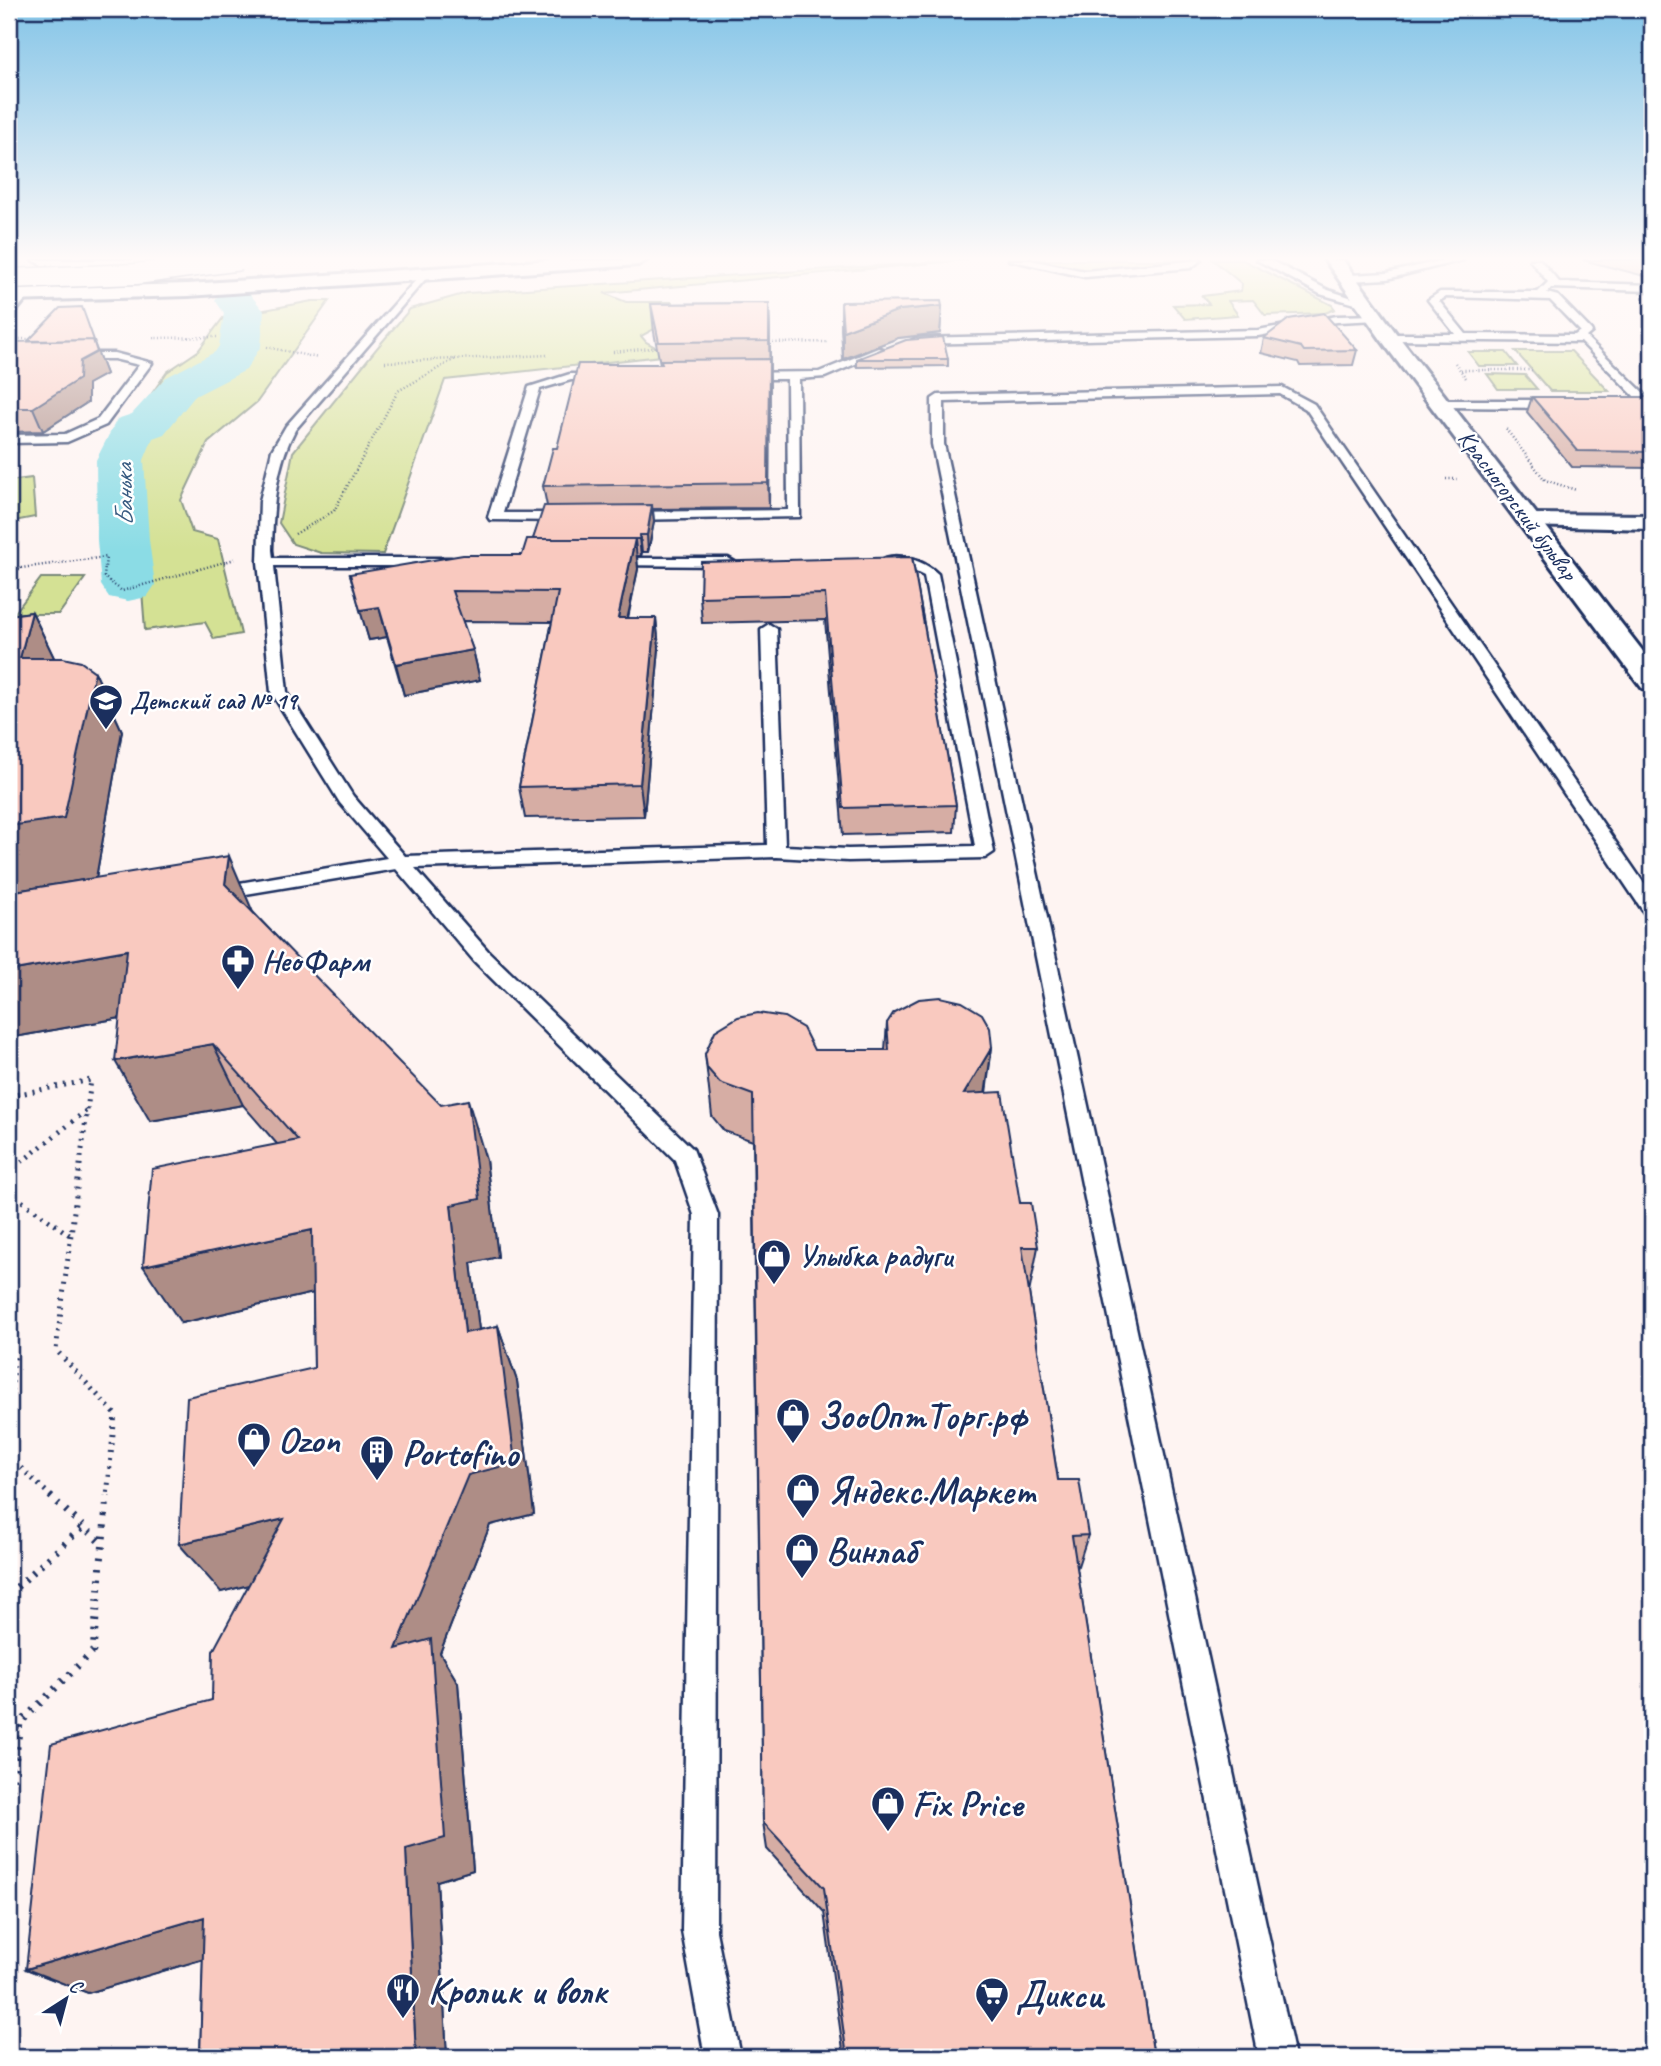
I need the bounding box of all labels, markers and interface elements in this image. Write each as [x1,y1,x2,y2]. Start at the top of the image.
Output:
street label: Красногорский бульвар [1452,424,1586,588]
water label: Банька [107,461,141,526]
school or university icon: Детский сад № 19 [87,682,125,731]
place label: Детский сад № 19 [130,686,299,716]
pharmacy icon: НеоФарм [219,942,257,991]
place label: НеоФарм [262,942,371,980]
shop icon: Улыбка радуги [755,1237,793,1286]
place label: Улыбка радуги [798,1237,954,1275]
place label: ЗооОптТорг.рф [818,1392,1029,1439]
shop icon: ЗооОптТорг.рф [774,1396,812,1445]
place label: Ozon [278,1416,341,1463]
shop icon: Ozon [235,1420,273,1469]
place label: Portofino [402,1429,521,1476]
building icon: Portofino [358,1433,396,1482]
place label: Яндекс.Маркет [828,1467,1038,1514]
shop icon: Яндекс.Маркет [784,1471,822,1520]
place label: Винлаб [826,1527,924,1574]
shop icon: Винлаб [783,1531,821,1580]
place label: Fix Price [912,1780,1025,1827]
shop icon: Fix Price [869,1784,907,1833]
north arrow [32,1965,102,2035]
place label: Кролик и волк [428,1967,610,2014]
restaurant icon: Кролик и волк [384,1971,422,2020]
place label: Дикси [1016,1971,1106,2018]
text: С [65,1974,88,2000]
supermarket icon: Дикси [973,1975,1011,2024]

